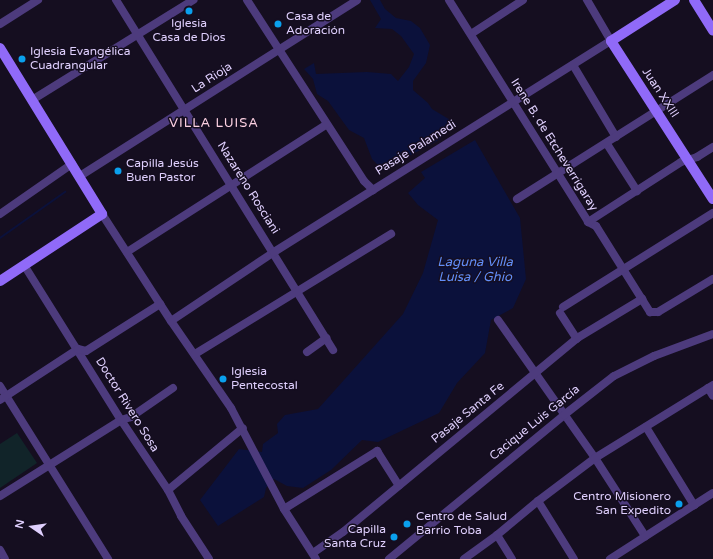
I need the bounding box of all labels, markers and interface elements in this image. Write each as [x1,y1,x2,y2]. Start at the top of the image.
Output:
marker: Iglesia Casa de Dios [184,6,194,16]
place label: Casa de Adoración [286,10,345,38]
place label: Iglesia Casa de Dios [152,17,226,45]
marker: Casa de Adoración [273,19,283,29]
place label: Iglesia Evangélica Cuadrangular [30,45,130,73]
marker: Iglesia Evangélica Cuadrangular [17,54,27,64]
street label: La Rioja [189,60,235,96]
street label: Juan XXIII [639,65,681,121]
street label: Irene B. de Etcheverrigaray [507,76,601,214]
district label: VILLA LUISA [169,115,259,131]
street label: Pasaje Palamedi [373,117,459,179]
street label: Nazareno Rosciani [214,139,282,237]
place label: Capilla Jesús Buen Pastor [126,157,199,185]
marker: Capilla Jesús Buen Pastor [113,166,123,176]
water label: Laguna Villa Luisa / Ghio [437,255,513,286]
street label: Doctor Rivero Sosa [92,355,162,455]
place label: Iglesia Pentecostal [231,365,298,393]
marker: Iglesia Pentecostal [218,374,228,384]
street label: Pasaje Santa Fe [429,379,507,447]
street label: Cacique Luis García [487,382,583,464]
place label: Centro Misionero San Expedito [573,490,671,518]
marker: Centro Misionero San Expedito [674,499,684,509]
north arrow [12,507,52,547]
place label: Centro de Salud Barrio Toba [416,510,507,538]
text: N [12,518,27,530]
marker: Centro de Salud Barrio Toba [401,518,413,530]
place label: Capilla Santa Cruz [324,523,386,551]
marker: Capilla Santa Cruz [389,532,399,542]

